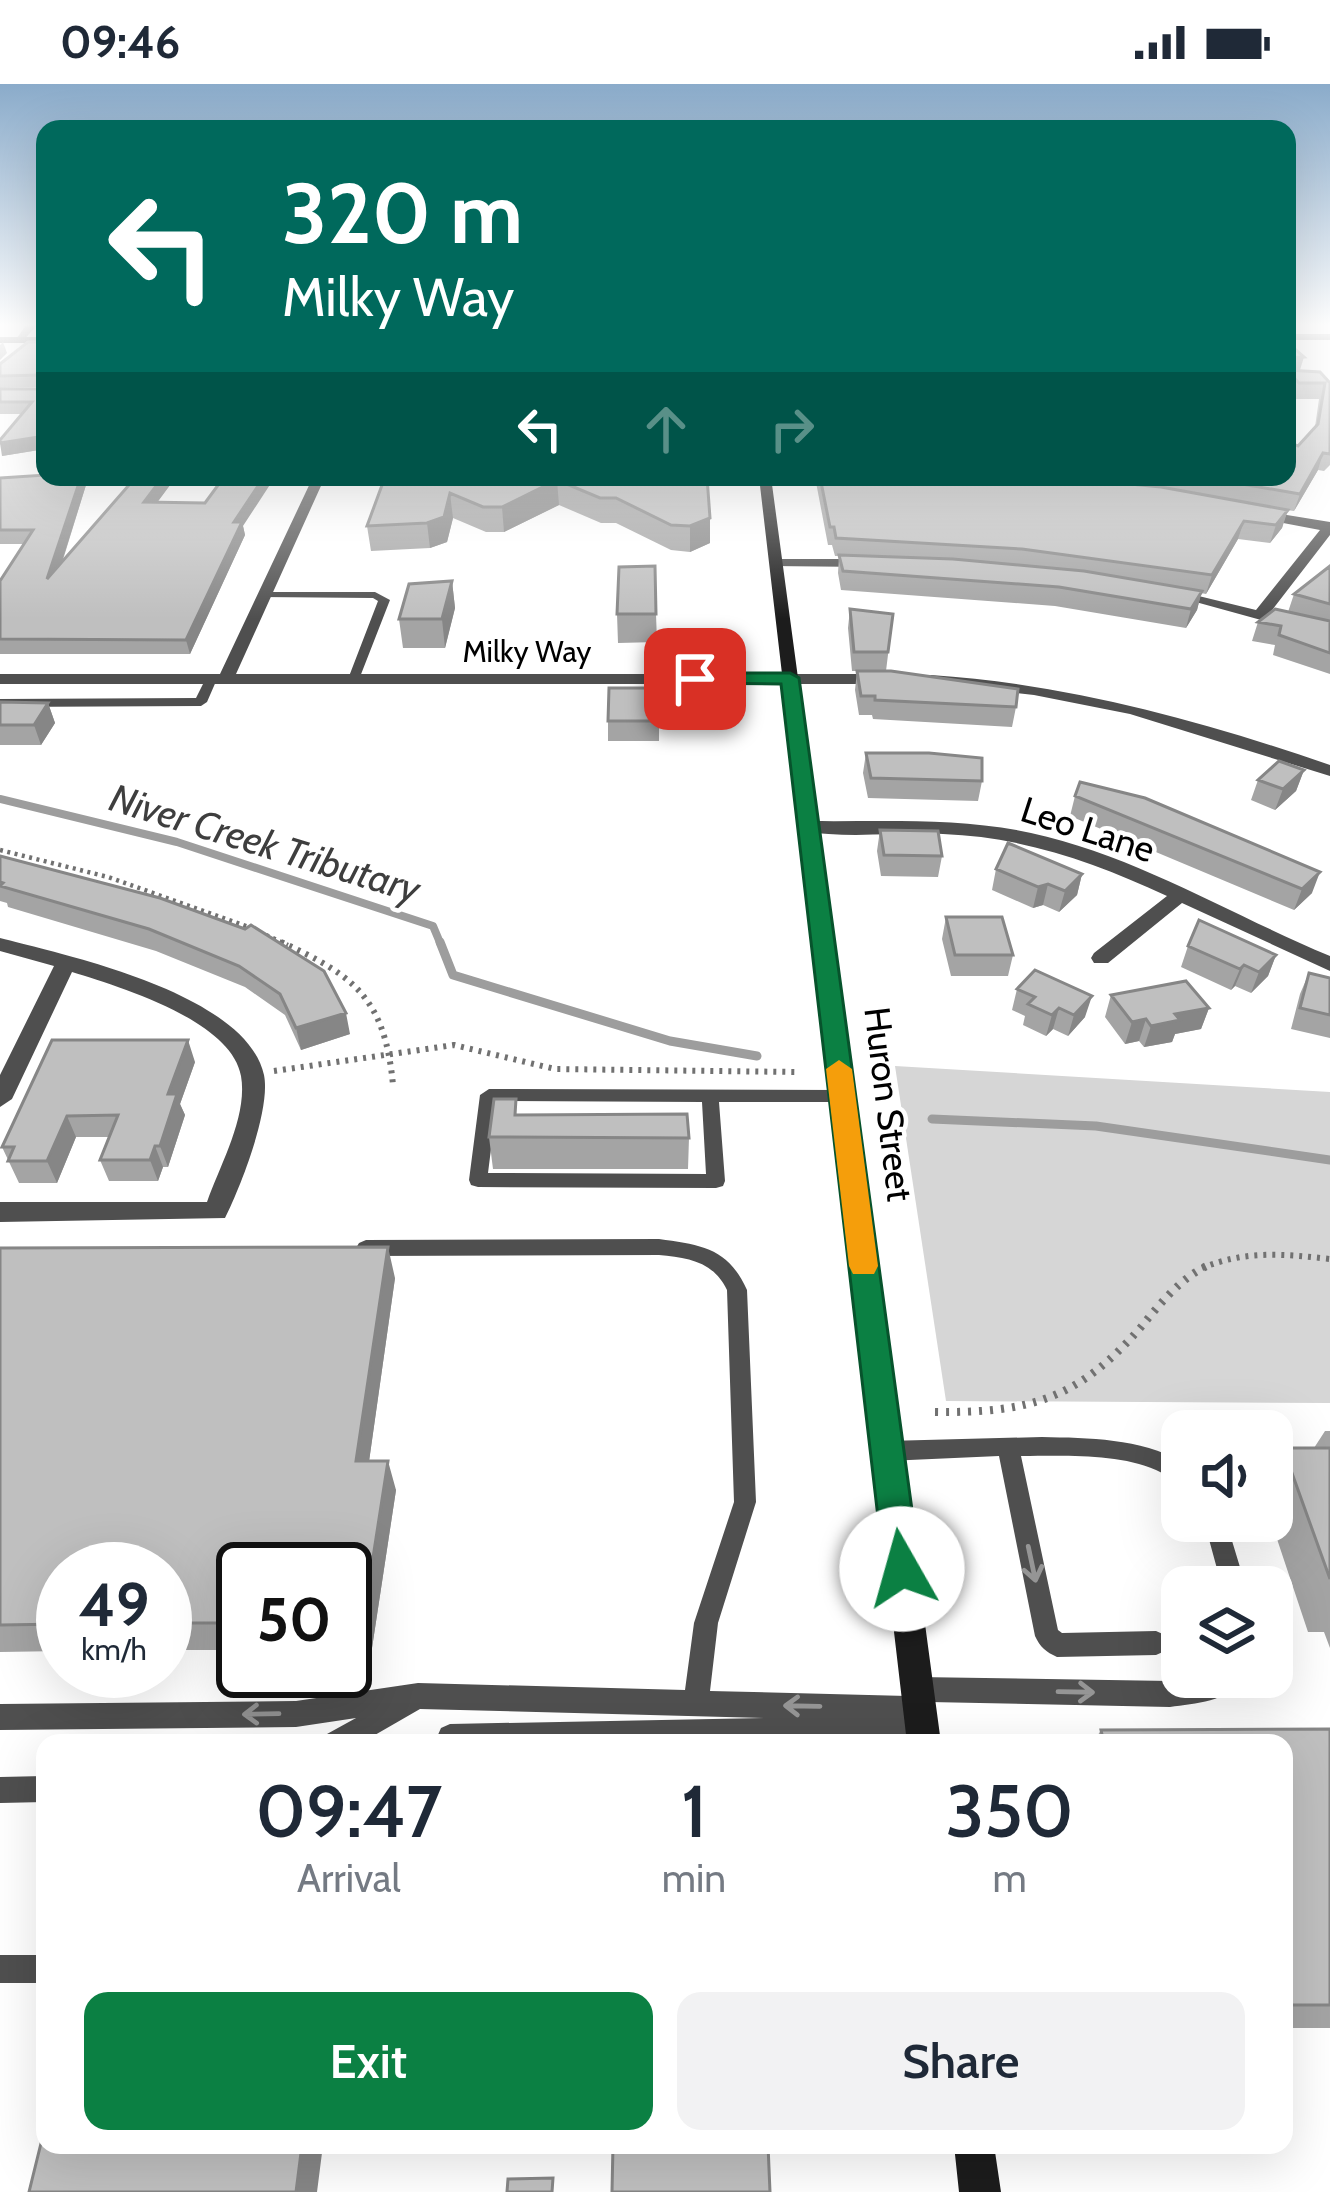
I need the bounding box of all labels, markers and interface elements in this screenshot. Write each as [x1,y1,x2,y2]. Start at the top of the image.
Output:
text: 09:46 [60,15,180,69]
text: 320 m [282,162,523,264]
icon: left [84,168,240,324]
text: Milky Way [282,264,514,330]
icon: left [507,396,573,462]
icon: ahead [633,396,699,462]
icon: right [759,396,825,462]
pin [644,628,746,730]
street label: Milky Way [463,633,591,670]
icon: arrive [662,646,728,712]
water label: Niver Creek Tributary [104,773,427,913]
street label: Leo Lane [1016,787,1160,871]
street label: Huron Street [855,1004,923,1204]
map controls [1161,1410,1293,1698]
button: sound [1161,1410,1293,1542]
position arrow [839,1506,965,1632]
speed limit sign: 50 [216,1542,372,1698]
one-way arrow [1022,1543,1044,1582]
button: layers [1161,1566,1293,1698]
text: 49 [79,1568,149,1641]
text: km/h [81,1631,147,1668]
one-way arrow [1056,1681,1095,1704]
one-way arrow [783,1694,822,1717]
one-way arrow [242,1703,281,1725]
text: 09:47 [255,1768,442,1855]
text: 1 [681,1768,707,1855]
text: 350 [945,1768,1074,1855]
text: Arrival [297,1854,401,1902]
text: min [662,1854,726,1902]
text: m [992,1854,1027,1902]
button: Exit [84,1992,653,2130]
button: Share [677,1992,1245,2130]

